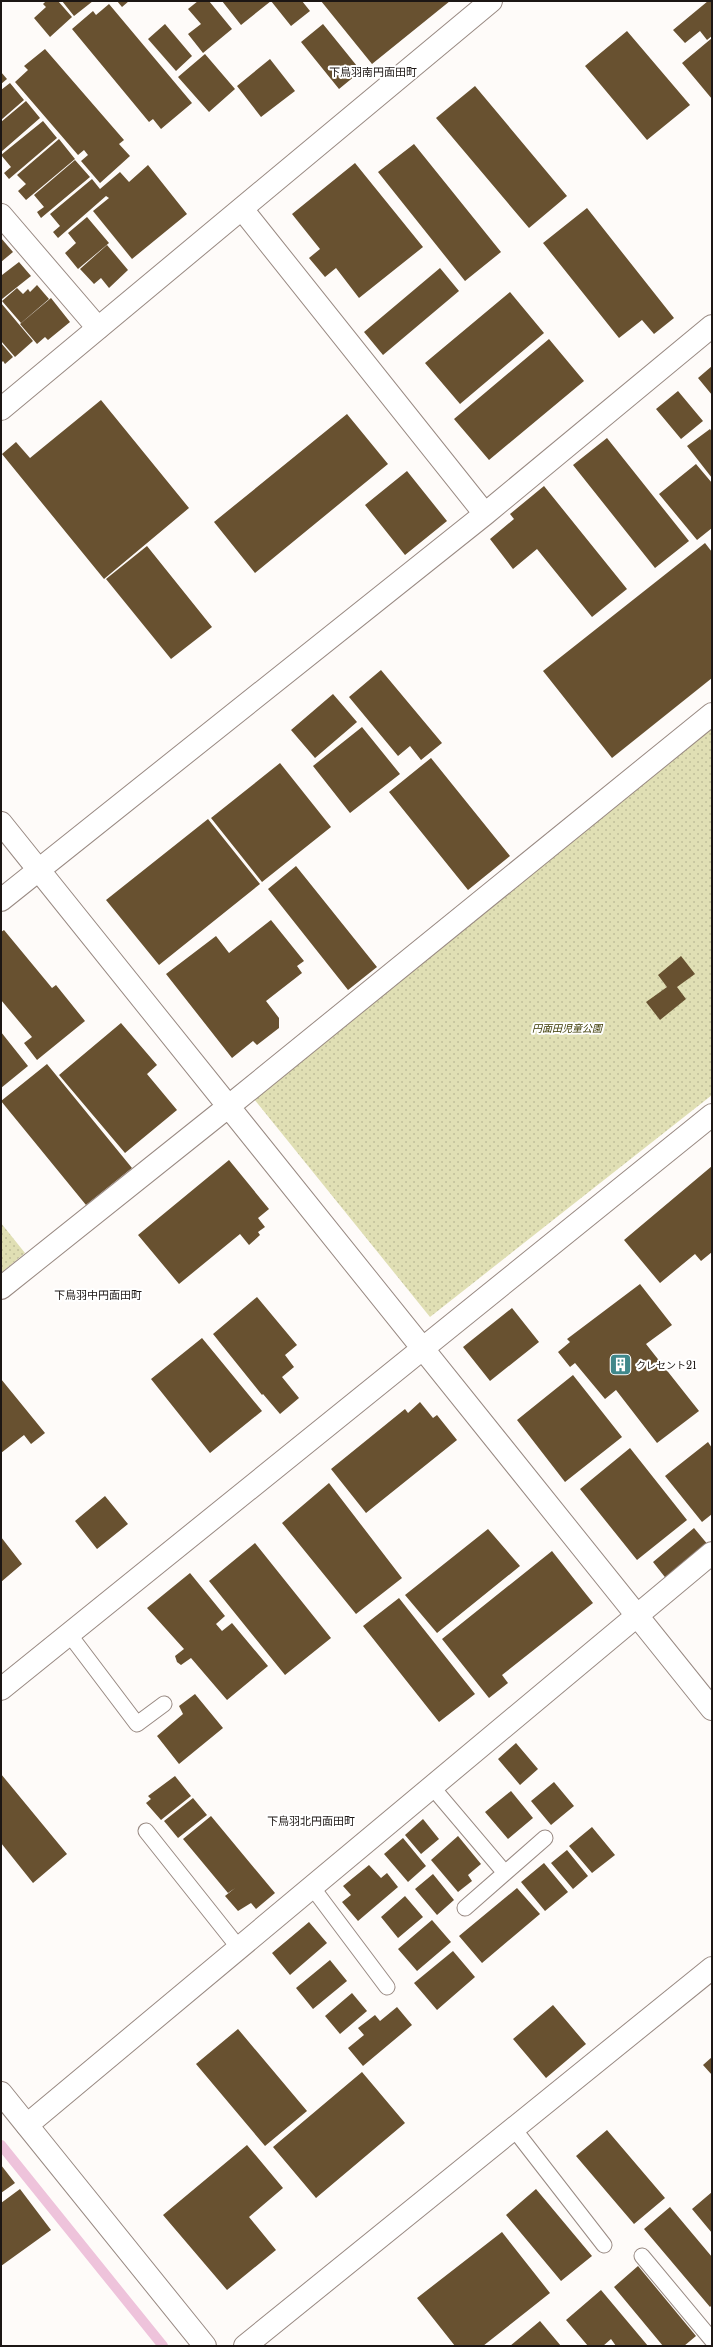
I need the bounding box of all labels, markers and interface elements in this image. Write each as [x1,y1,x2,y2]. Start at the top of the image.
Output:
district label: 下鳥羽南円面田町 [329,65,417,79]
park label: 円面田児童公園 [532,1022,604,1035]
district label: 下鳥羽中円面田町 [54,1288,142,1302]
building icon: クレセント21 [607,1352,633,1378]
place label: クレセント21 [636,1359,697,1372]
district label: 下鳥羽北円面田町 [267,1814,355,1828]

